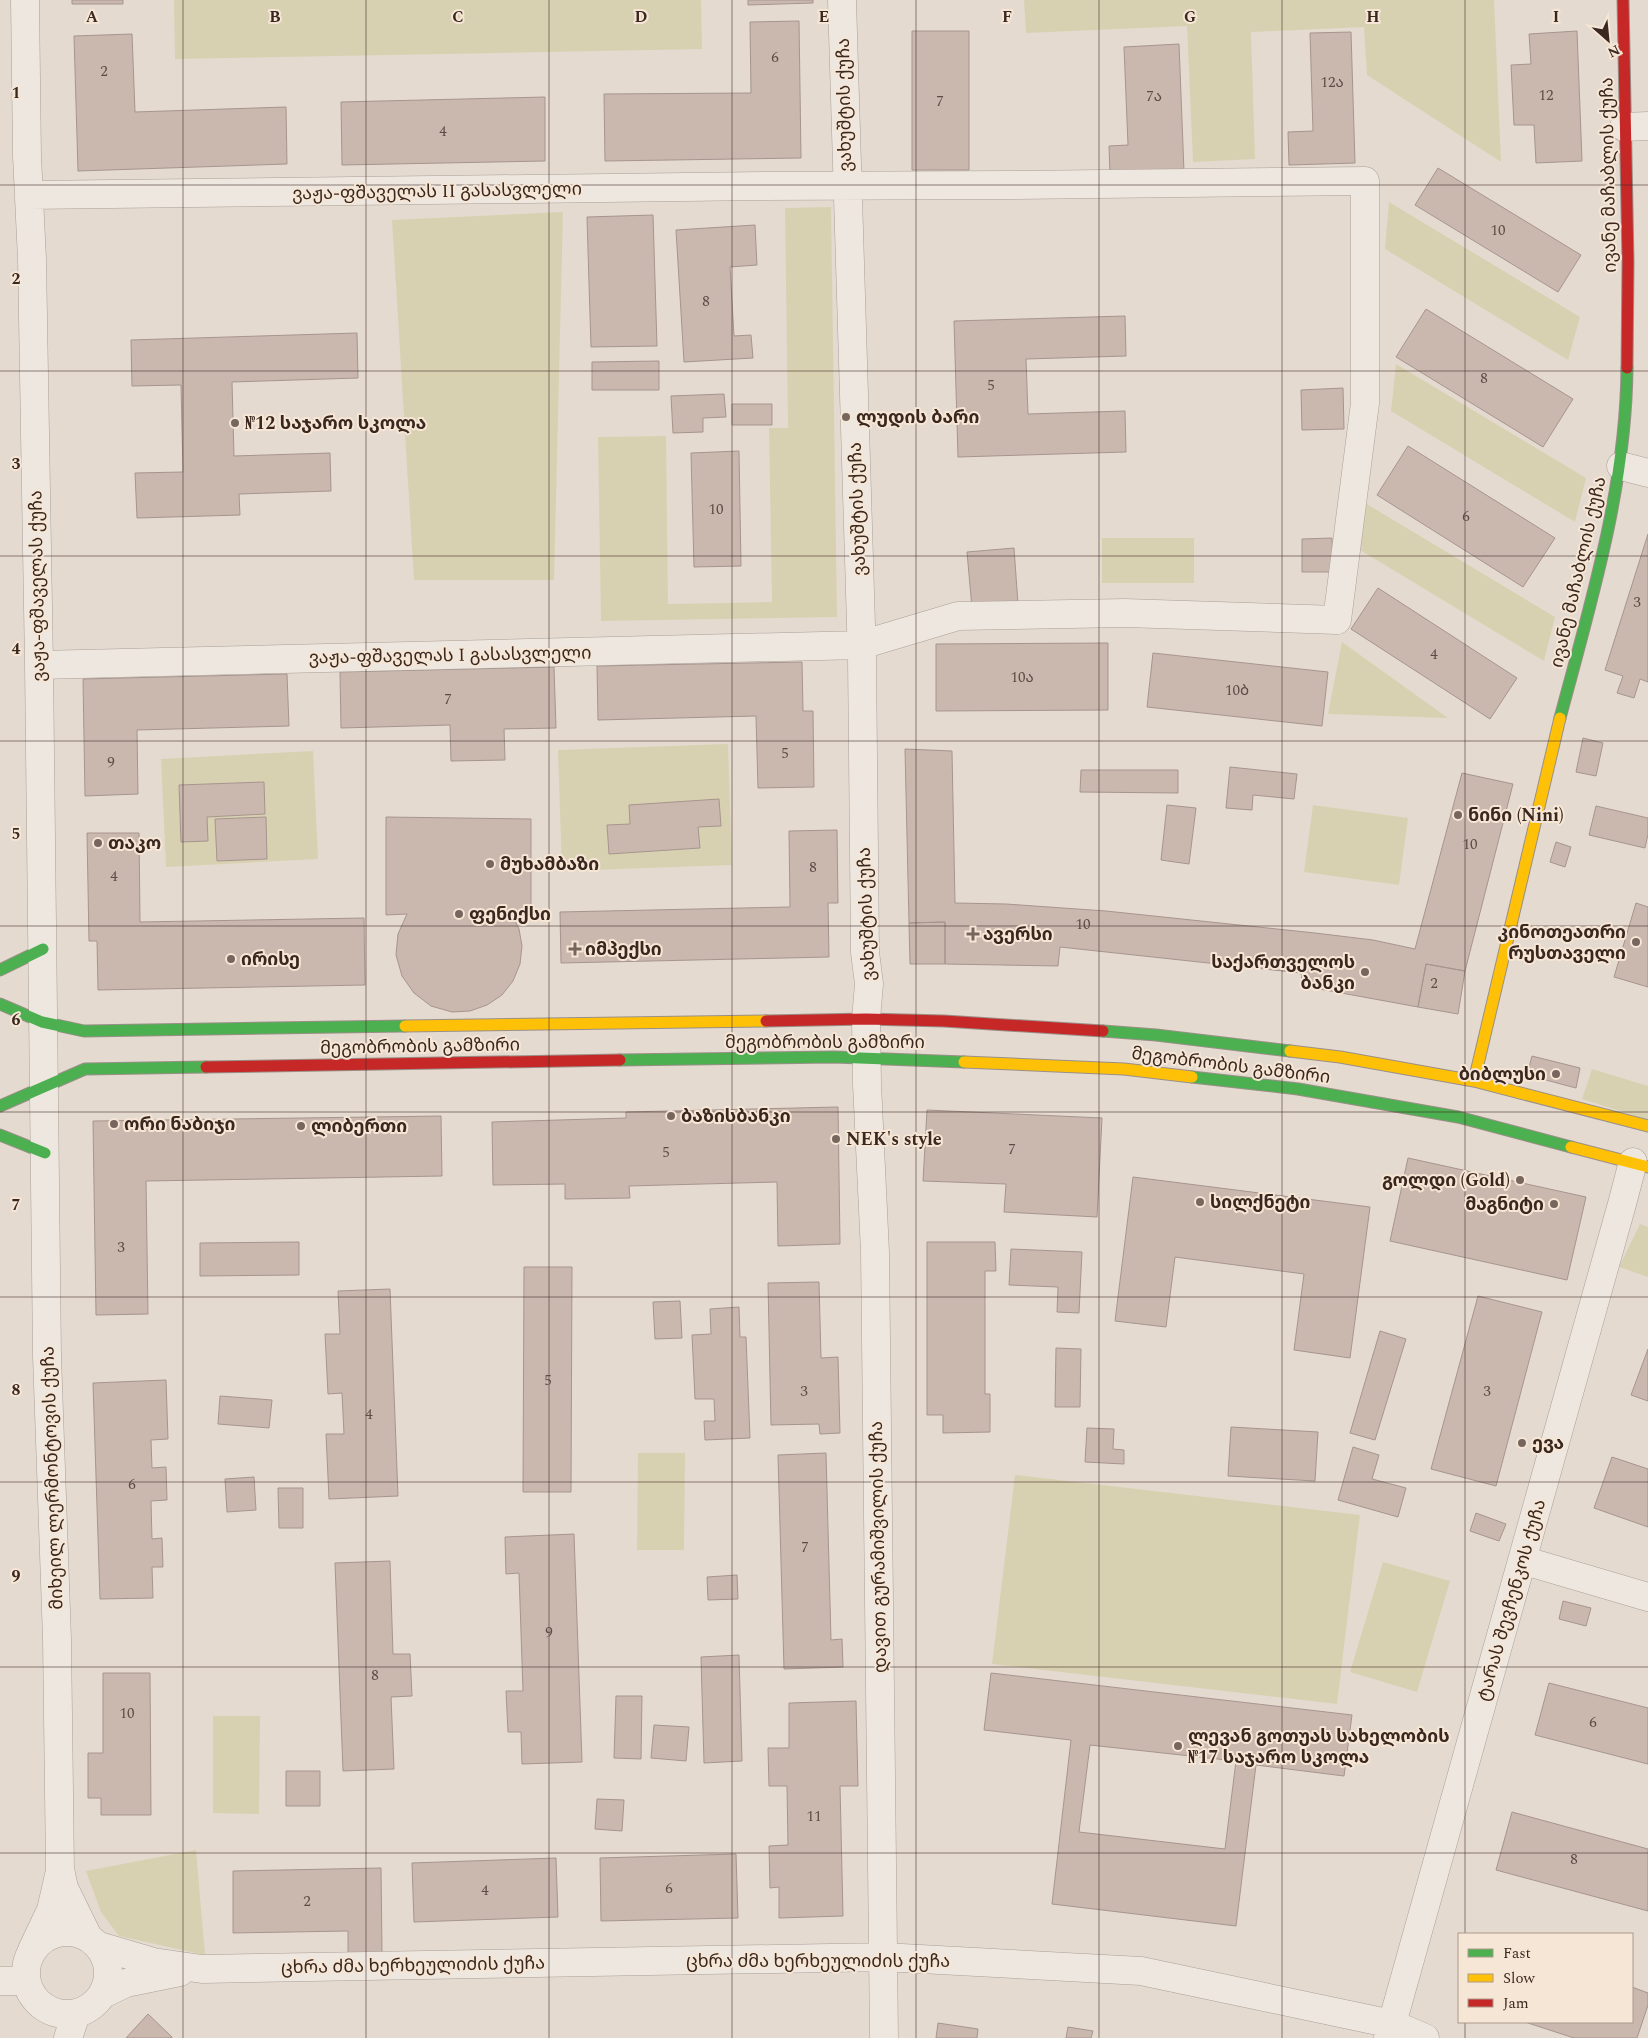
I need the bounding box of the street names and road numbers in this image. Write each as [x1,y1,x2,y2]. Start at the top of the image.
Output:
street label: ვახუშტის ქუჩა [830,38,859,172]
street label: ივანე მაჩაბლის ქუჩა [1593,77,1624,273]
street label: ვაჟა-ფშაველას II გასასვლელი [292,175,582,208]
street label: ვახუშტის ქუჩა [842,442,873,576]
street label: ივანე მაჩაბლის ქუჩა [1543,474,1614,670]
street label: ვაჟა-ფშაველას ქუჩა [22,490,53,682]
street label: ვაჟა-ფშაველას I გასასვლელი [308,640,592,671]
street label: ვახუშტის ქუჩა [851,847,882,981]
street label: მეგობრობის გამზირი [725,1029,925,1056]
street label: მეგობრობის გამზირი [320,1031,520,1062]
street label: მეგობრობის გამზირი [1130,1040,1332,1091]
street label: მიხეილ ლერმონტოვის ქუჩა [34,1346,71,1610]
street label: დავით გურამიშვილის ქუჩა [863,1421,894,1673]
street label: ტარას შევჩენკოს ქუჩა [1470,1496,1553,1704]
street label: ცხრა ძმა ხერხეულიძის ქუჩა [686,1948,950,1975]
street label: ცხრა ძმა ხერხეულიძის ქუჩა [281,1950,545,1981]

